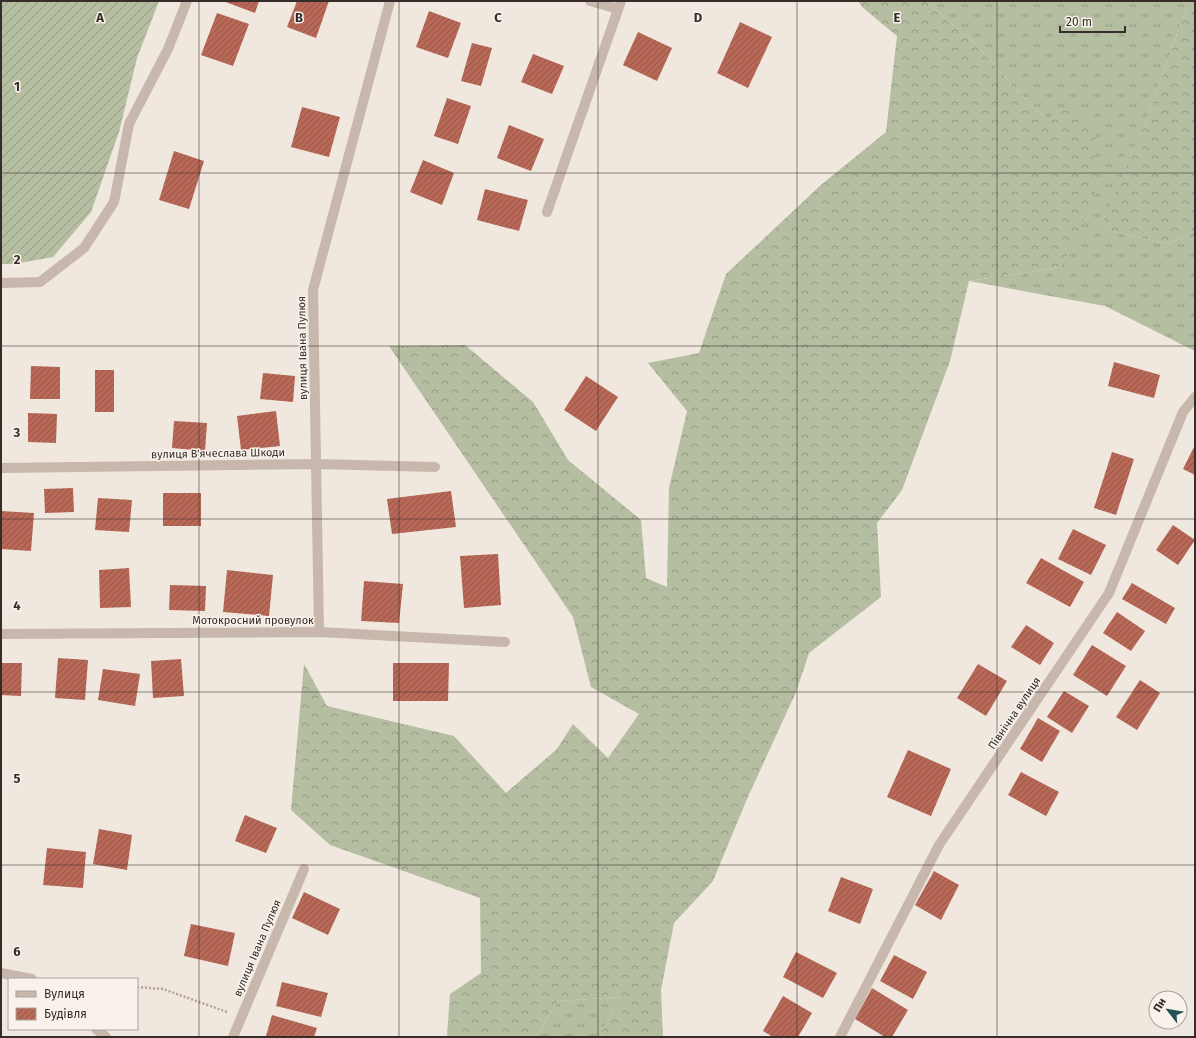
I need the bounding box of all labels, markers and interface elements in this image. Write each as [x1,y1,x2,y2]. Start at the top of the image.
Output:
scale bar [1060,8,1125,34]
text: A [95,10,104,25]
text: B [295,10,303,25]
text: C [494,10,502,25]
text: D [694,10,703,25]
text: E [894,10,901,25]
text: 20 m [1066,15,1092,29]
text: 1 [14,79,20,94]
text: 2 [14,252,21,267]
street label: вулиця Івана Пулюя [295,296,310,400]
text: 3 [13,425,21,440]
street label: вулиця В'ячеслава Шкоди [151,446,285,461]
text: 4 [13,598,21,613]
street label: Мотокросний провулок [192,614,314,627]
street label: Північна вулиця [985,675,1043,752]
text: 5 [14,771,21,786]
street label: вулиця Івана Пулюя [231,898,284,999]
text: 6 [13,944,21,959]
legend [8,978,138,1030]
text: Вулиця [44,987,85,1001]
north arrow [1148,990,1188,1030]
text: Пн [1151,996,1169,1014]
text: Будівля [44,1007,87,1021]

